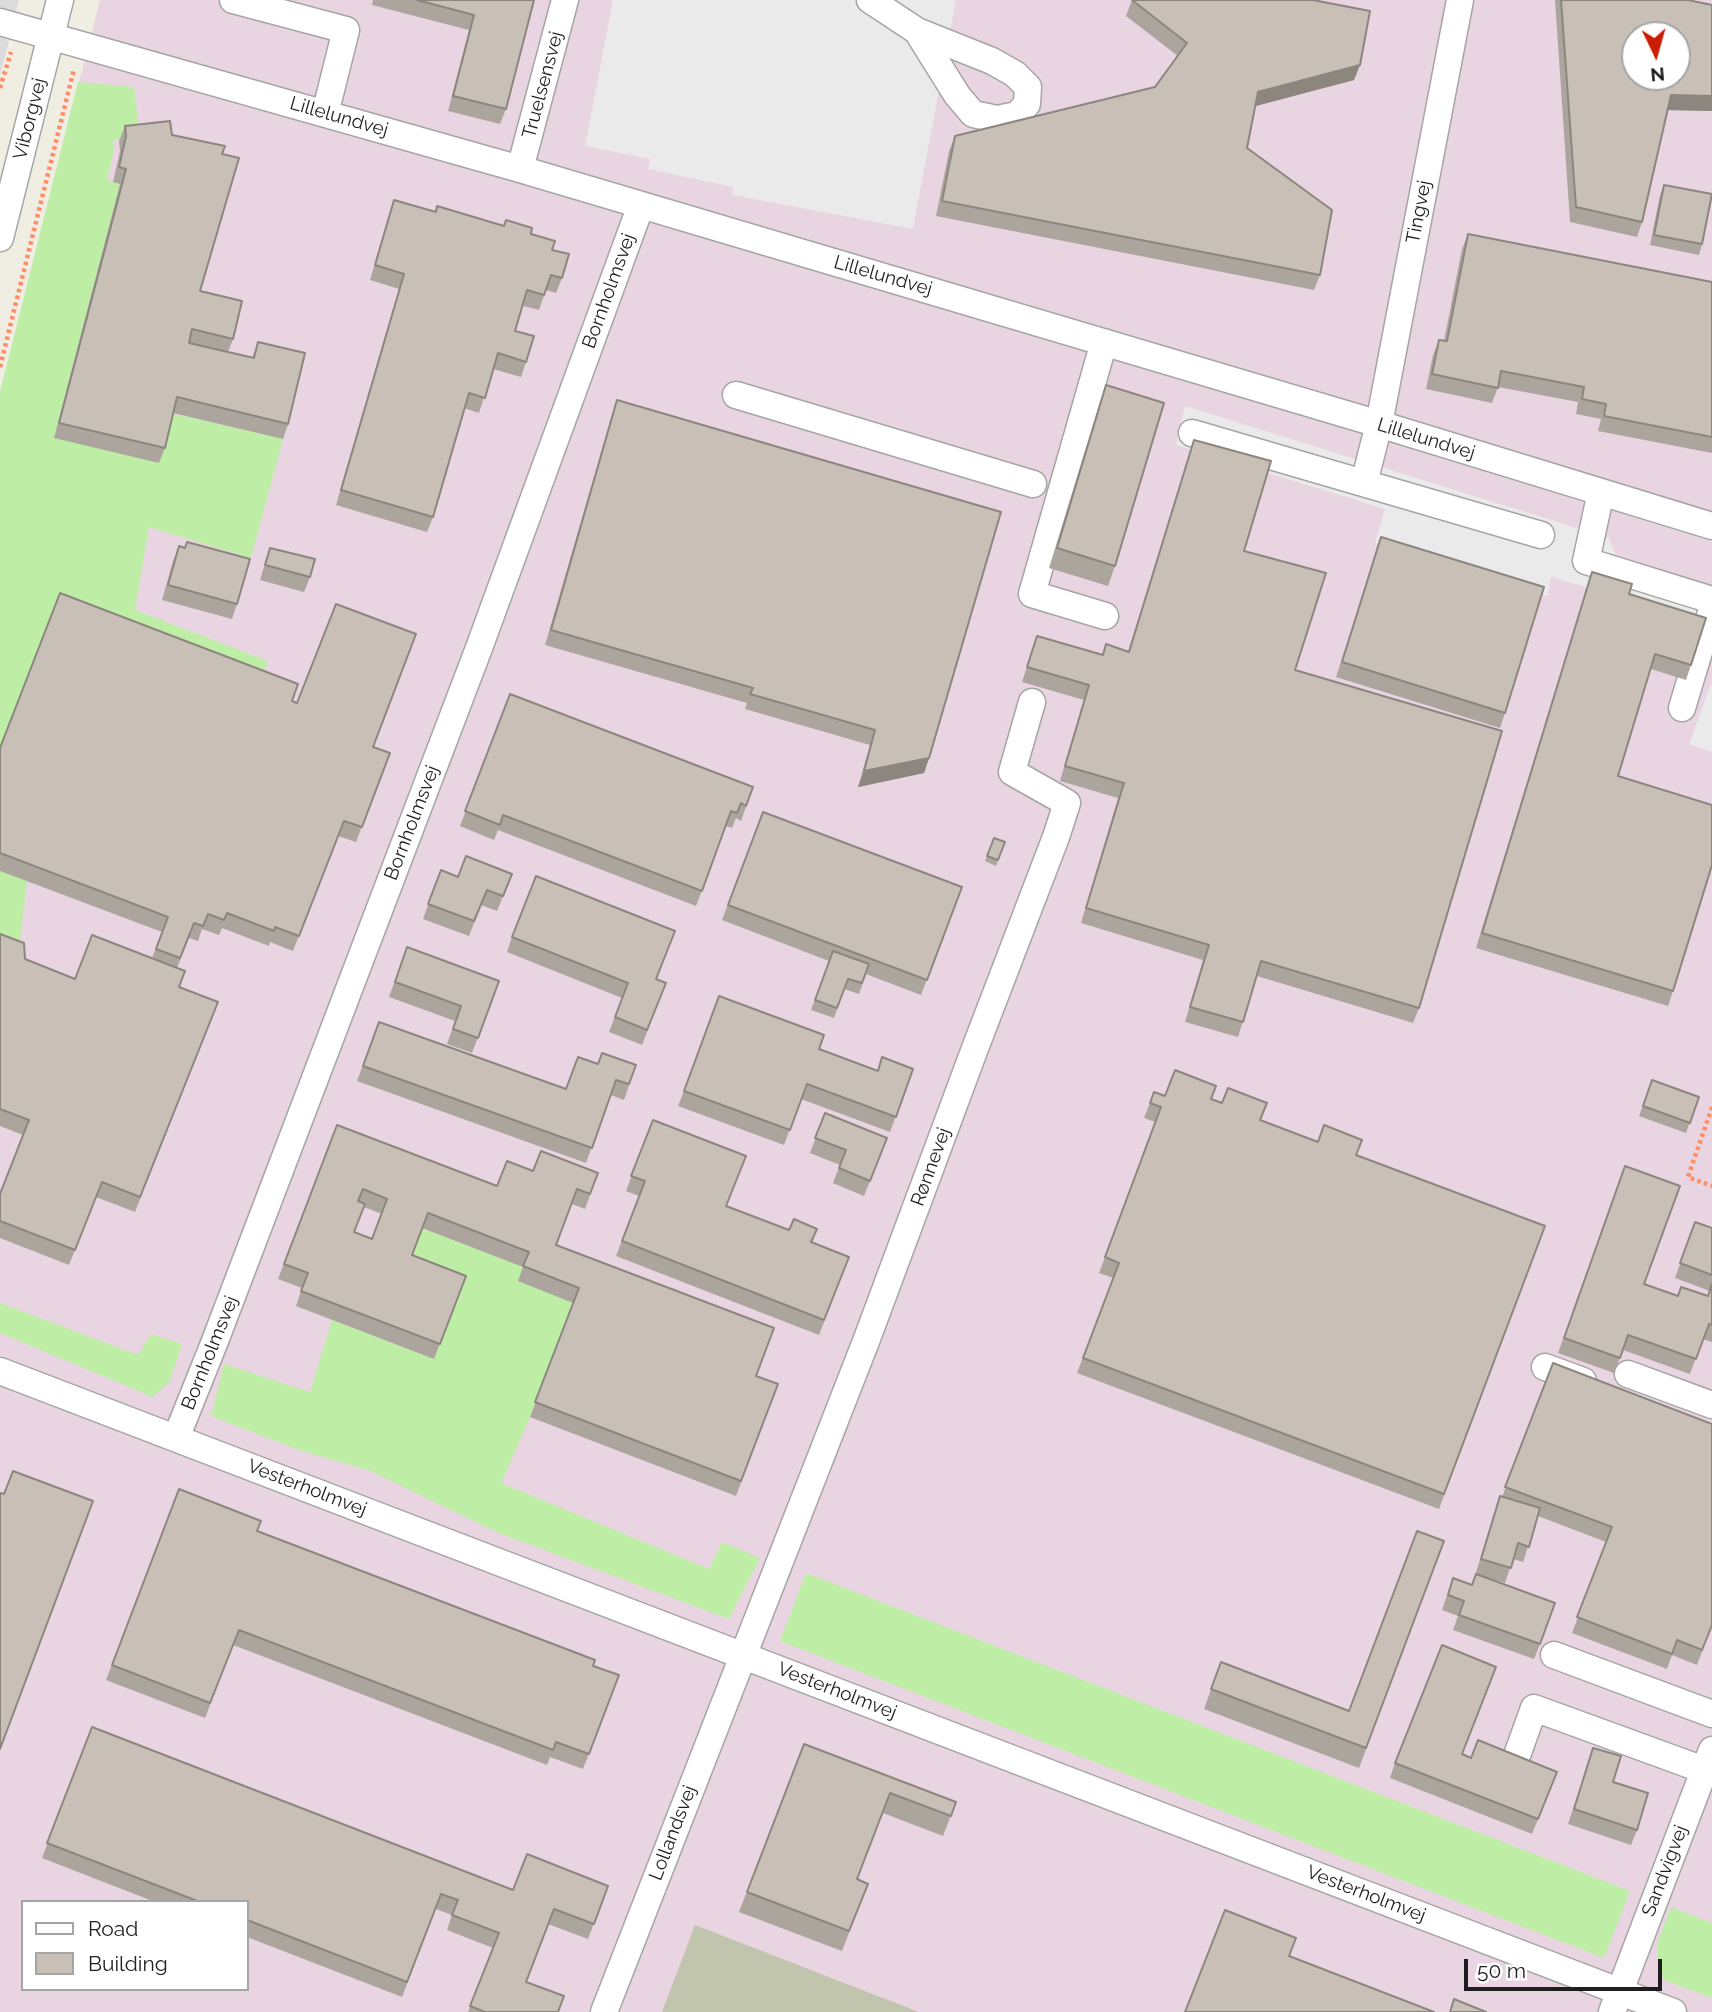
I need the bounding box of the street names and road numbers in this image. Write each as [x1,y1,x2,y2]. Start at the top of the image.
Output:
street label: Truelsensvej [518,29,568,141]
street label: Viborgvej [9,76,51,162]
street label: Lillelundvej [287,92,391,142]
street label: Tingvej [1402,179,1436,245]
street label: Bornholmsvej [578,230,640,352]
street label: Lillelundvej [831,251,935,301]
street label: Lillelundvej [1374,413,1478,465]
street label: Bornholmsvej [380,762,444,884]
street label: Rønnevej [906,1125,956,1209]
street label: Bornholmsvej [177,1293,243,1413]
street label: Vesterholmvej [244,1455,370,1521]
street label: Vesterholmvej [774,1658,900,1724]
street label: Lollandsvej [644,1782,702,1884]
street label: Sandvigvej [1637,1822,1693,1920]
street label: Vesterholmvej [1303,1861,1429,1927]

